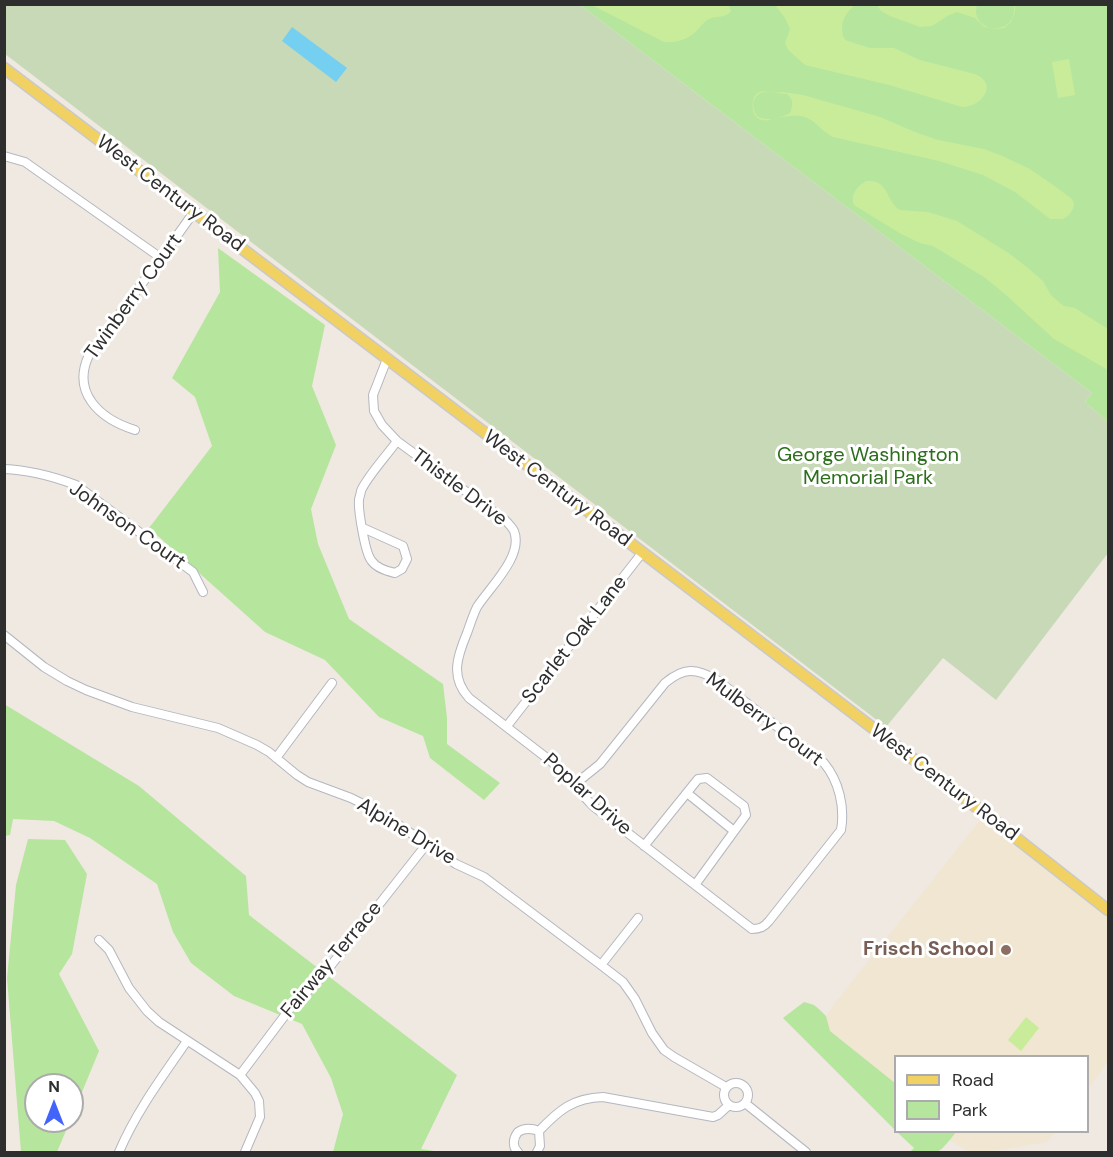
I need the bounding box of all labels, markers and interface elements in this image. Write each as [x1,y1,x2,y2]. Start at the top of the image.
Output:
street label: West Century Road [91,130,249,258]
street label: Twinberry Court [80,229,188,365]
street label: West Century Road [478,425,636,553]
street label: Thistle Drive [406,444,512,532]
park label: George Washington Memorial Park [777,444,959,491]
street label: Johnson Court [64,477,190,575]
street label: Scarlet Oak Lane [518,571,632,709]
street label: Mulberry Court [701,668,827,772]
street label: West Century Road [865,719,1023,847]
street label: Poplar Drive [538,749,636,841]
street label: Alpine Drive [352,793,460,871]
street label: Fairway Terrace [276,897,388,1023]
place label: Frisch School [863,938,994,962]
marker: Frisch School [999,943,1013,957]
legend [894,1055,1089,1133]
text: Road [952,1068,994,1092]
north arrow [24,1073,84,1133]
text: N [48,1076,60,1097]
text: Park [952,1098,988,1122]

